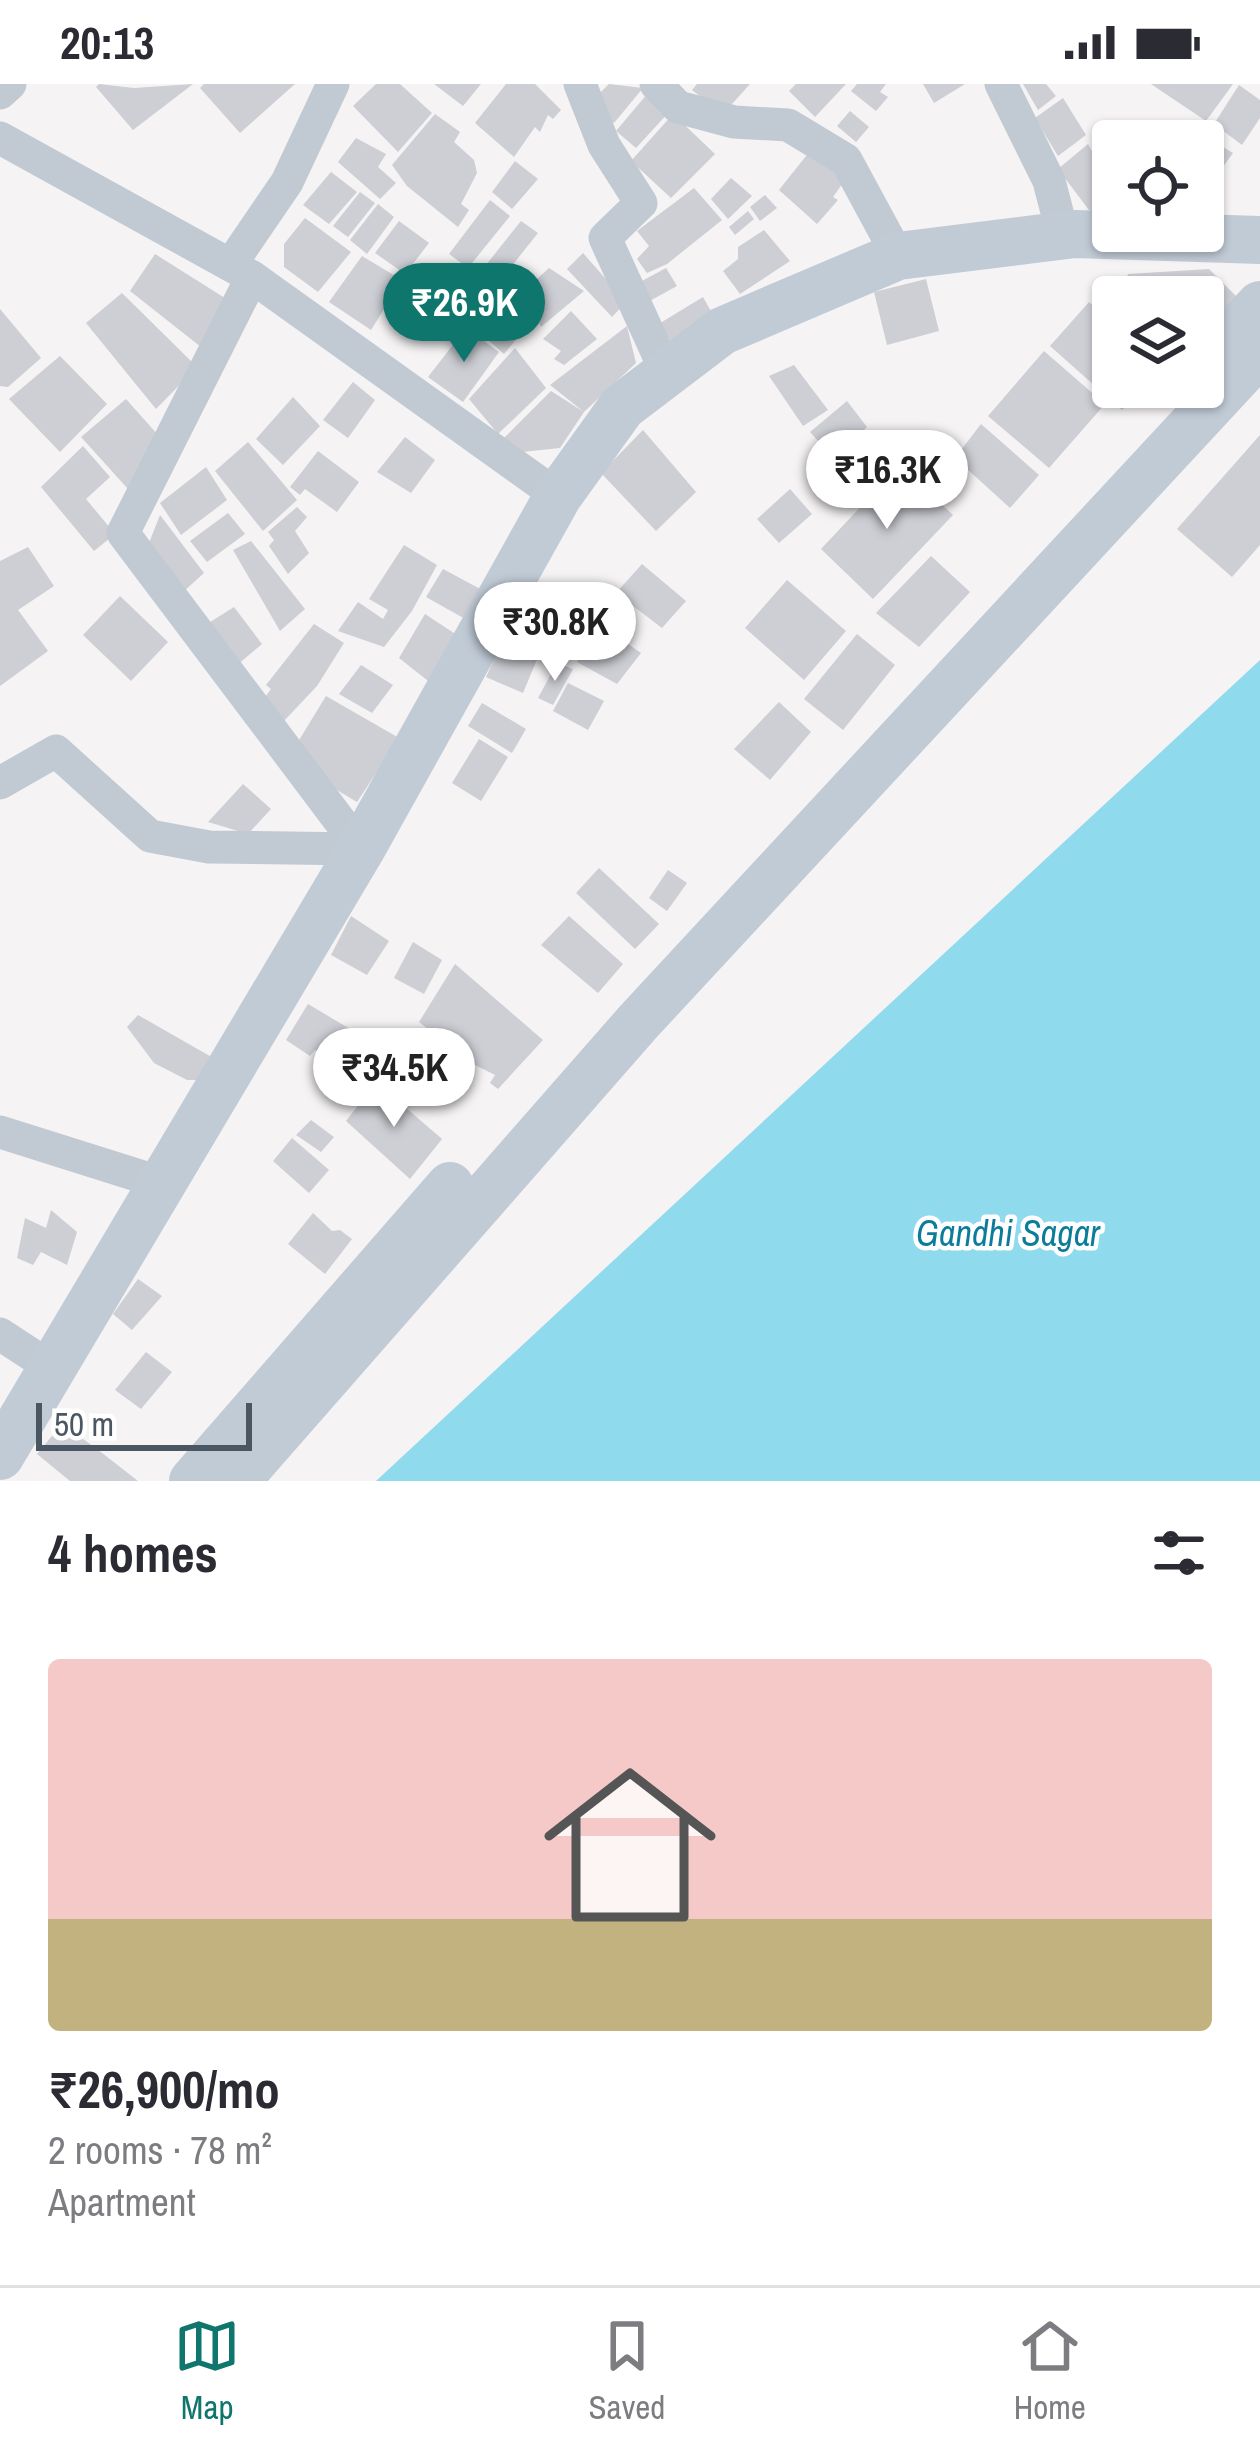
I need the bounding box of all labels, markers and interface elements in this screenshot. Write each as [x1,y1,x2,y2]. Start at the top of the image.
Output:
text: 20:13 [60,12,154,73]
map controls [1092,120,1224,408]
button: locate [1092,120,1224,252]
pin: ₹26.9K [366,263,562,365]
text: ₹26.9K [410,276,518,328]
button: layers [1092,276,1224,408]
pin: ₹16.3K [789,430,985,532]
text: ₹16.3K [833,443,941,495]
pin: ₹30.8K [457,582,653,684]
text: ₹30.8K [501,595,609,647]
pin: ₹34.5K [296,1028,492,1130]
text: ₹34.5K [340,1041,448,1093]
water label: Gandhi Sagar [916,1209,1101,1257]
scale bar [36,1397,252,1450]
text: 50 m [54,1402,114,1446]
text: 4 homes [48,1519,218,1588]
icon: filters [1146,1520,1212,1586]
icon: home [522,1737,738,1953]
text: ₹26,900/mo [48,2055,280,2124]
text: 2 rooms · 78 m² [48,2124,272,2176]
text: Apartment [48,2176,196,2228]
tab: Map [174,2313,240,2429]
tab: Saved [589,2313,665,2429]
tab: Home [1014,2313,1086,2429]

